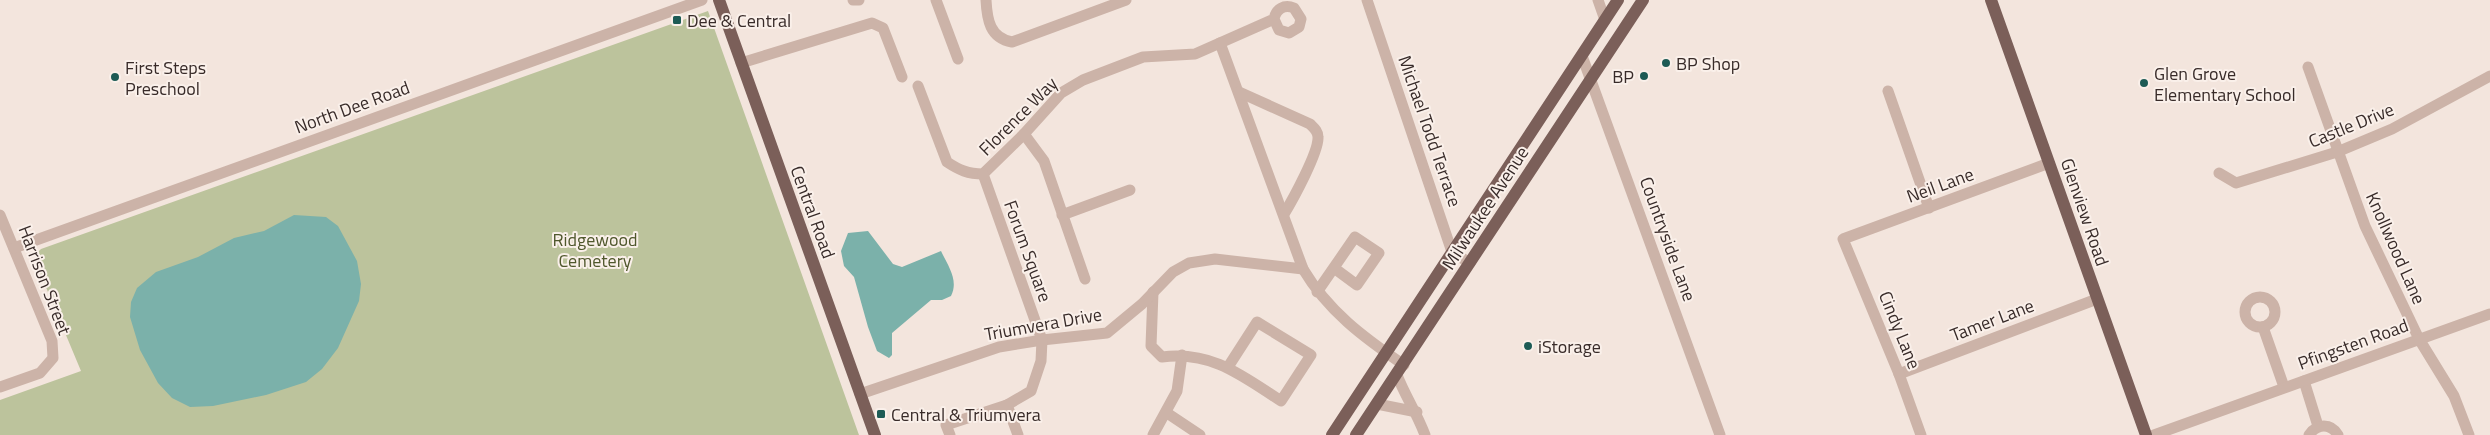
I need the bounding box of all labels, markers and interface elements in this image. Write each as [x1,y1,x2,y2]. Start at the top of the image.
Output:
place label: Dee & Central [687,7,791,34]
marker: Dee & Central [671,14,683,26]
place label: BP Shop [1676,50,1740,77]
street label: Michael Todd Terrace [1391,52,1469,210]
place label: First Steps Preschool [125,54,206,102]
marker: BP Shop [1660,57,1672,69]
place label: Glen Grove Elementary School [2154,60,2296,108]
place label: BP [1612,63,1634,90]
street label: Florence Way [972,70,1064,162]
marker: BP [1638,70,1650,82]
marker: First Steps Preschool [109,71,121,83]
street label: North Dee Road [291,74,413,140]
marker: Glen Grove Elementary School [2138,77,2150,89]
street label: Castle Drive [2304,96,2398,154]
street label: Milwaukee Avenue [1435,141,1535,275]
street label: Glenview Road [2054,155,2116,269]
street label: Neil Lane [1903,160,1977,210]
street label: Central Road [784,162,842,262]
street label: Countryside Lane [1633,173,1703,305]
street label: Knollwood Lane [2359,188,2433,308]
street label: Forum Square [997,196,1059,306]
street label: Harrison Street [12,221,79,339]
park label: Ridgewood Cemetery [553,226,637,274]
street label: Cindy Lane [1872,287,1928,373]
street label: Tamer Lane [1946,292,2038,348]
street label: Triumvera Drive [982,300,1104,348]
street label: Pfingsten Road [2294,311,2412,377]
place label: iStorage [1538,333,1601,360]
marker: iStorage [1522,340,1534,352]
place label: Central & Triumvera [891,401,1041,428]
marker: Central & Triumvera [875,408,887,420]

